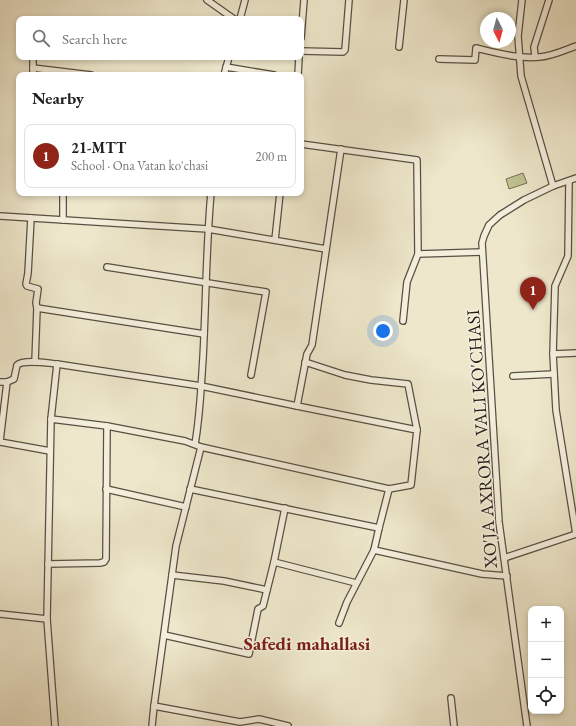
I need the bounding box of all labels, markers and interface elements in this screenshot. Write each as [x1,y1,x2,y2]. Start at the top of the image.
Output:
north arrow [480,12,516,48]
search box [16,16,304,60]
icon: search [30,27,52,49]
text: Search here [62,29,127,48]
text: Nearby [32,87,84,109]
text: 21-MTT [71,138,126,157]
text: 1 [43,148,49,165]
text: 200 m [256,148,287,165]
text: School · Ona Vatan ko'chasi [71,157,208,174]
pin: 1 [520,277,546,310]
street label: XO'JA AXRORA VALI KO'CHASI [461,309,502,570]
your location [373,321,393,341]
map controls [528,606,564,714]
button: + [528,606,564,642]
district label: Safedi mahallasi [244,631,371,656]
button: − [528,642,564,678]
button: locate [528,678,564,714]

